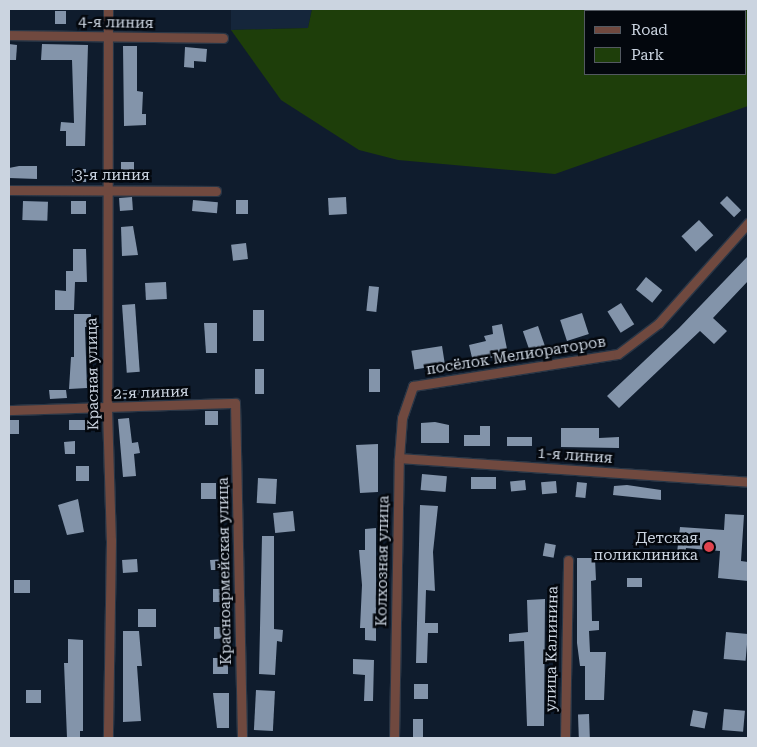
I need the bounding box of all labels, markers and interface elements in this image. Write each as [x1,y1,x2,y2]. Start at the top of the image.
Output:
legend [584,10,747,75]
street label: 4-я линия [78,13,154,33]
text: Road [631,21,668,39]
text: Park [631,46,664,64]
street label: 3-я линия [74,167,150,185]
street label: Красная улица [83,317,103,431]
street label: посёлок Мелиораторов [425,333,607,379]
street label: 2-я линия [113,383,189,403]
street label: 1-я линия [537,444,613,468]
street label: Красноармейская улица [214,477,236,665]
street label: Колхозная улица [373,495,393,627]
place label: Детская поликлиника [594,529,698,564]
marker: Детская поликлиника [702,540,716,554]
street label: улица Калинина [542,586,562,712]

